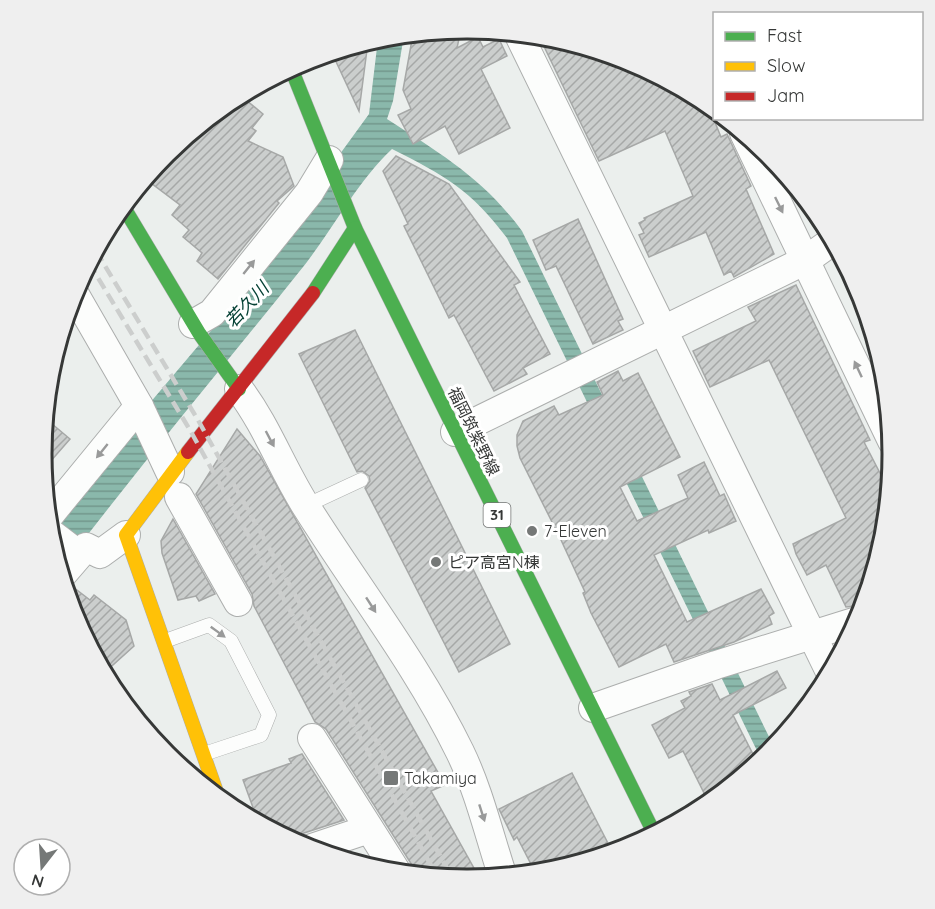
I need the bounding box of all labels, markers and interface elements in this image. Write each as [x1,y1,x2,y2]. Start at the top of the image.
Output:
legend [713,12,923,120]
text: Fast [767,24,802,47]
text: Slow [767,54,805,77]
text: Jam [767,84,805,107]
one-way arrow [775,196,784,213]
one-way arrow [242,260,254,275]
water label: 若久川 [220,276,275,332]
one-way arrow [854,361,863,378]
street label: 福岡筑紫野線 [444,383,504,479]
one-way arrow [265,431,275,448]
one-way arrow [95,443,108,459]
road number: 31 [484,503,510,527]
place label: 7-Eleven [544,521,607,541]
marker: 7-Eleven [525,524,539,538]
place label: ピア高宮N棟 [448,552,540,572]
marker: ピア高宮N棟 [429,555,443,569]
one-way arrow [365,597,377,613]
one-way arrow [210,626,226,638]
place label: Takamiya [404,768,477,788]
marker: Takamiya [382,769,400,787]
one-way arrow [478,804,487,822]
north arrow [12,837,72,897]
text: N [29,870,46,893]

